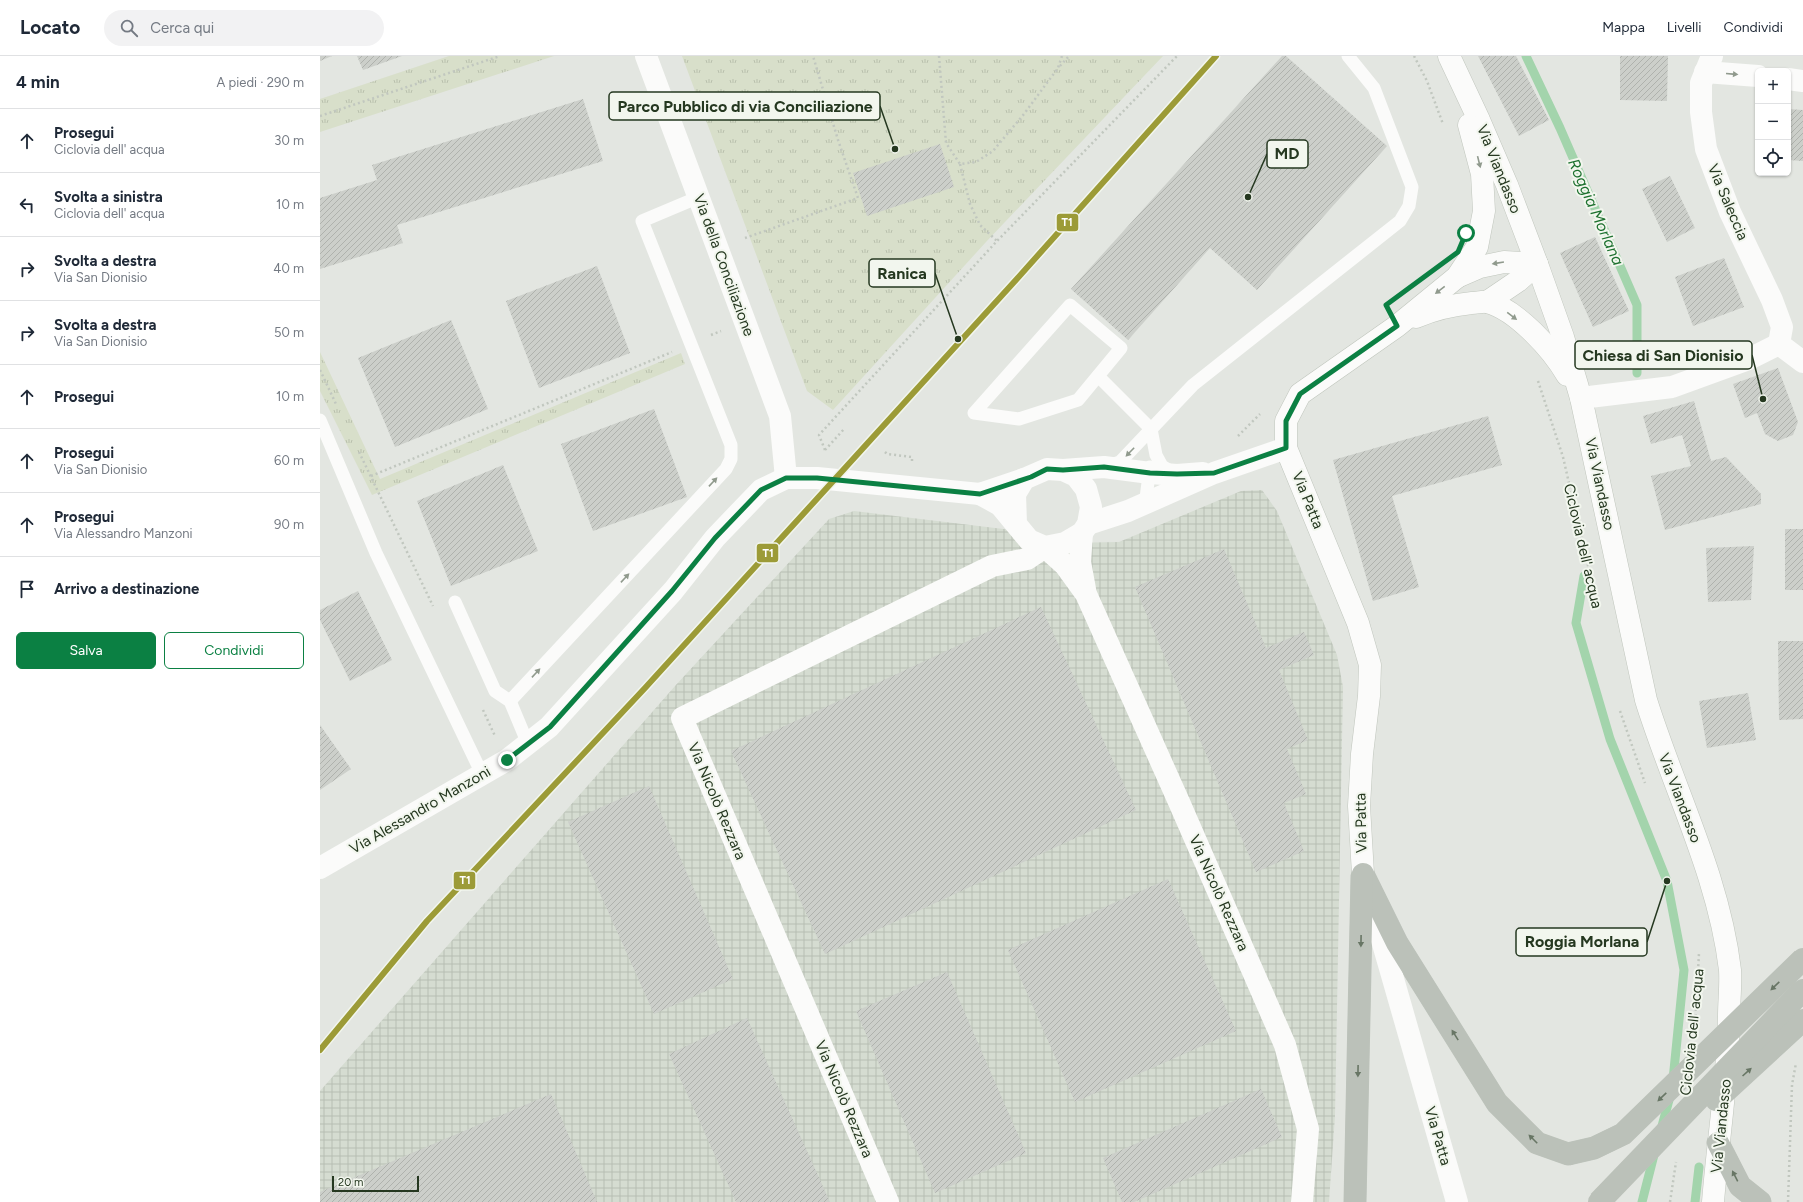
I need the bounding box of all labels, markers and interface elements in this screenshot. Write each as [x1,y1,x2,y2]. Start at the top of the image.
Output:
search box [104,10,384,46]
text: Locato [20,16,80,39]
icon: search [118,17,140,39]
text: Cerca qui [150,19,214,37]
text: Mappa [1602,19,1645,36]
text: Livelli [1667,19,1702,36]
text: Condividi [1724,19,1783,36]
map controls [1755,68,1791,176]
button: + [1755,68,1791,104]
one-way arrow [1726,71,1738,77]
text: 4 min [16,72,60,92]
text: A piedi · 290 m [217,75,304,90]
callout: Parco Pubblico di via Conciliazione [609,92,880,120]
text: Parco Pubblico di via Conciliazione [617,97,873,116]
button: − [1755,104,1791,140]
street label: Via Viandasso [1473,122,1525,216]
text: Prosegui [54,124,114,142]
icon: ahead [16,130,38,152]
text: 30 m [274,133,304,148]
callout: MD [1267,140,1308,168]
button: locate [1755,140,1791,176]
text: Ciclovia dell' acqua [54,142,165,157]
text: MD [1275,144,1299,163]
one-way arrow [1476,156,1482,168]
water label: Roggia Morlana [1564,156,1628,268]
street label: Via Saleccia [1704,161,1752,243]
text: Svolta a sinistra [54,188,163,206]
street label: Via della Conciliazione [690,191,758,339]
icon: left [16,194,38,216]
text: 10 m [276,197,304,212]
text: Ciclovia dell' acqua [54,206,165,221]
line badge: T1 [1056,213,1079,232]
text: T1 [1061,216,1073,229]
route start [1457,224,1475,242]
text: Svolta a destra [54,252,157,270]
icon: right [16,258,38,280]
callout: Ranica [869,259,935,287]
one-way arrow [1492,260,1504,266]
text: 40 m [273,261,304,276]
text: Ranica [877,264,927,283]
text: Via San Dionisio [54,270,147,285]
one-way arrow [1435,286,1446,294]
one-way arrow [1506,311,1517,320]
text: Svolta a destra [54,316,157,334]
icon: right [16,322,38,344]
text: 50 m [274,325,304,340]
text: Via San Dionisio [54,334,147,349]
callout: Chiesa di San Dionisio [1575,341,1752,369]
text: Chiesa di San Dionisio [1582,346,1744,365]
icon: ahead [16,386,38,408]
text: Prosegui [54,388,114,406]
text: 10 m [276,389,304,404]
street label: Via Viandasso [1581,436,1619,532]
text: Prosegui [54,444,114,462]
one-way arrow [1125,447,1135,457]
icon: ahead [16,450,38,472]
text: 60 m [274,453,304,468]
text: Via San Dionisio [54,462,147,477]
street label: Via Patta [1288,469,1328,531]
one-way arrow [708,477,718,487]
street label: Ciclovia dell' acqua [1560,482,1606,610]
text: Prosegui [54,508,114,526]
icon: ahead [16,514,38,536]
text: 90 m [274,517,304,532]
text: Via Alessandro Manzoni [54,526,192,541]
line badge: T1 [756,543,779,563]
text: T1 [762,547,774,560]
one-way arrow [620,572,629,583]
icon: arrive [16,578,38,600]
text: Arrivo a destinazione [54,580,199,598]
button: Salva [16,632,156,669]
button: Condividi [164,632,304,669]
one-way arrow [531,668,541,678]
street label: Via Nicolò Rezzara [684,740,750,862]
route end [498,751,516,769]
street label: Via Viandasso [1655,751,1705,845]
street label: Via Alessandro Manzoni [346,762,494,858]
street label: Via Patta [1351,793,1371,853]
street label: Via Nicolò Rezzara [1185,832,1253,954]
line badge: T1 [453,871,476,890]
text: T1 [459,874,471,887]
callout: Roggia Morlana [1516,928,1647,956]
text: Roggia Morlana [1525,932,1639,951]
one-way arrow [1358,935,1364,948]
street label: Ciclovia dell' acqua [1676,968,1708,1096]
one-way arrow [1770,981,1780,991]
one-way arrow [1451,1030,1459,1040]
street label: Via Nicolò Rezzara [811,1038,877,1160]
one-way arrow [1355,1065,1361,1078]
one-way arrow [1742,1067,1752,1076]
street label: Via Viandasso [1707,1078,1735,1174]
one-way arrow [1657,1092,1667,1102]
street label: Via Patta [1421,1105,1455,1167]
one-way arrow [1528,1134,1537,1144]
one-way arrow [1732,1170,1738,1182]
scale bar [332,1174,419,1193]
text: 20 m [338,1176,363,1189]

